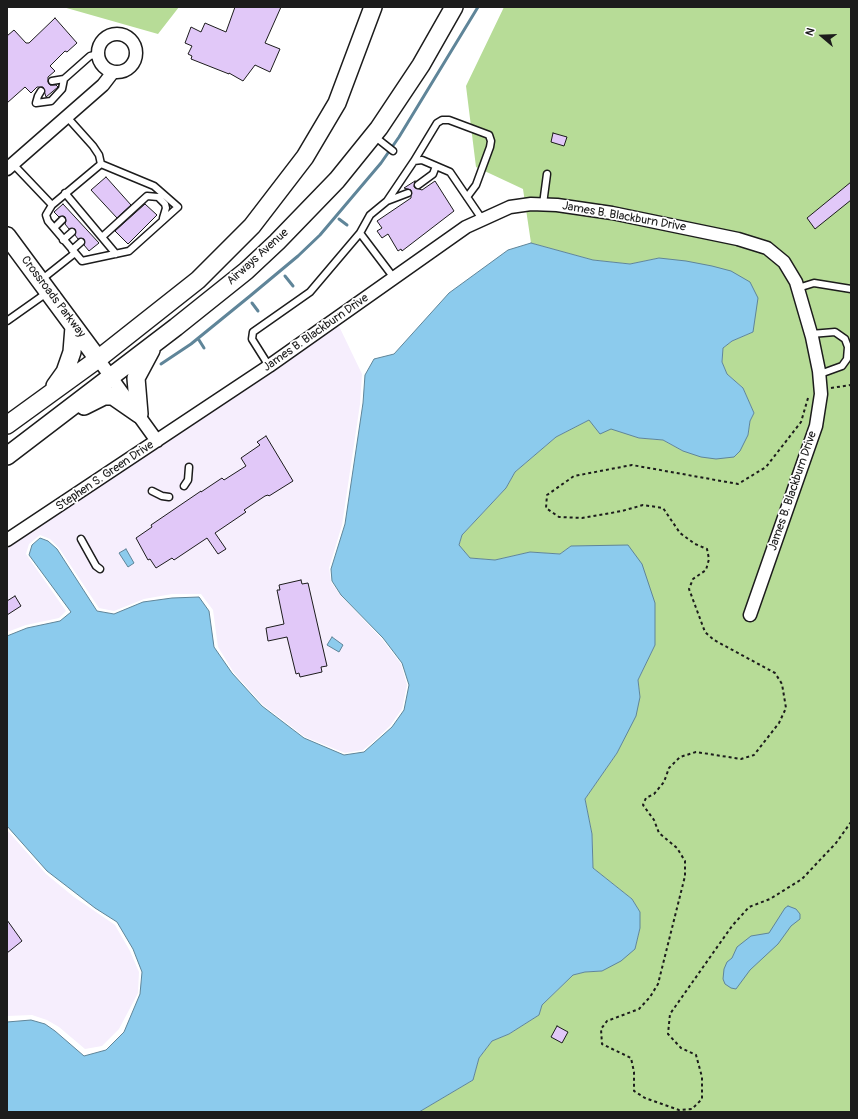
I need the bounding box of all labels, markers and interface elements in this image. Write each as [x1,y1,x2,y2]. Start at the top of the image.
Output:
north arrow [802,16,842,56]
text: N [803,26,818,38]
street label: James B. Blackburn Drive [561,199,687,235]
street label: Airways Avenue [224,226,292,288]
street label: Crossroads Parkway [18,253,88,341]
street label: James B. Blackburn Drive [260,291,372,375]
street label: James B. Blackburn Drive [766,429,820,553]
street label: Stephen S. Green Drive [53,438,157,514]

